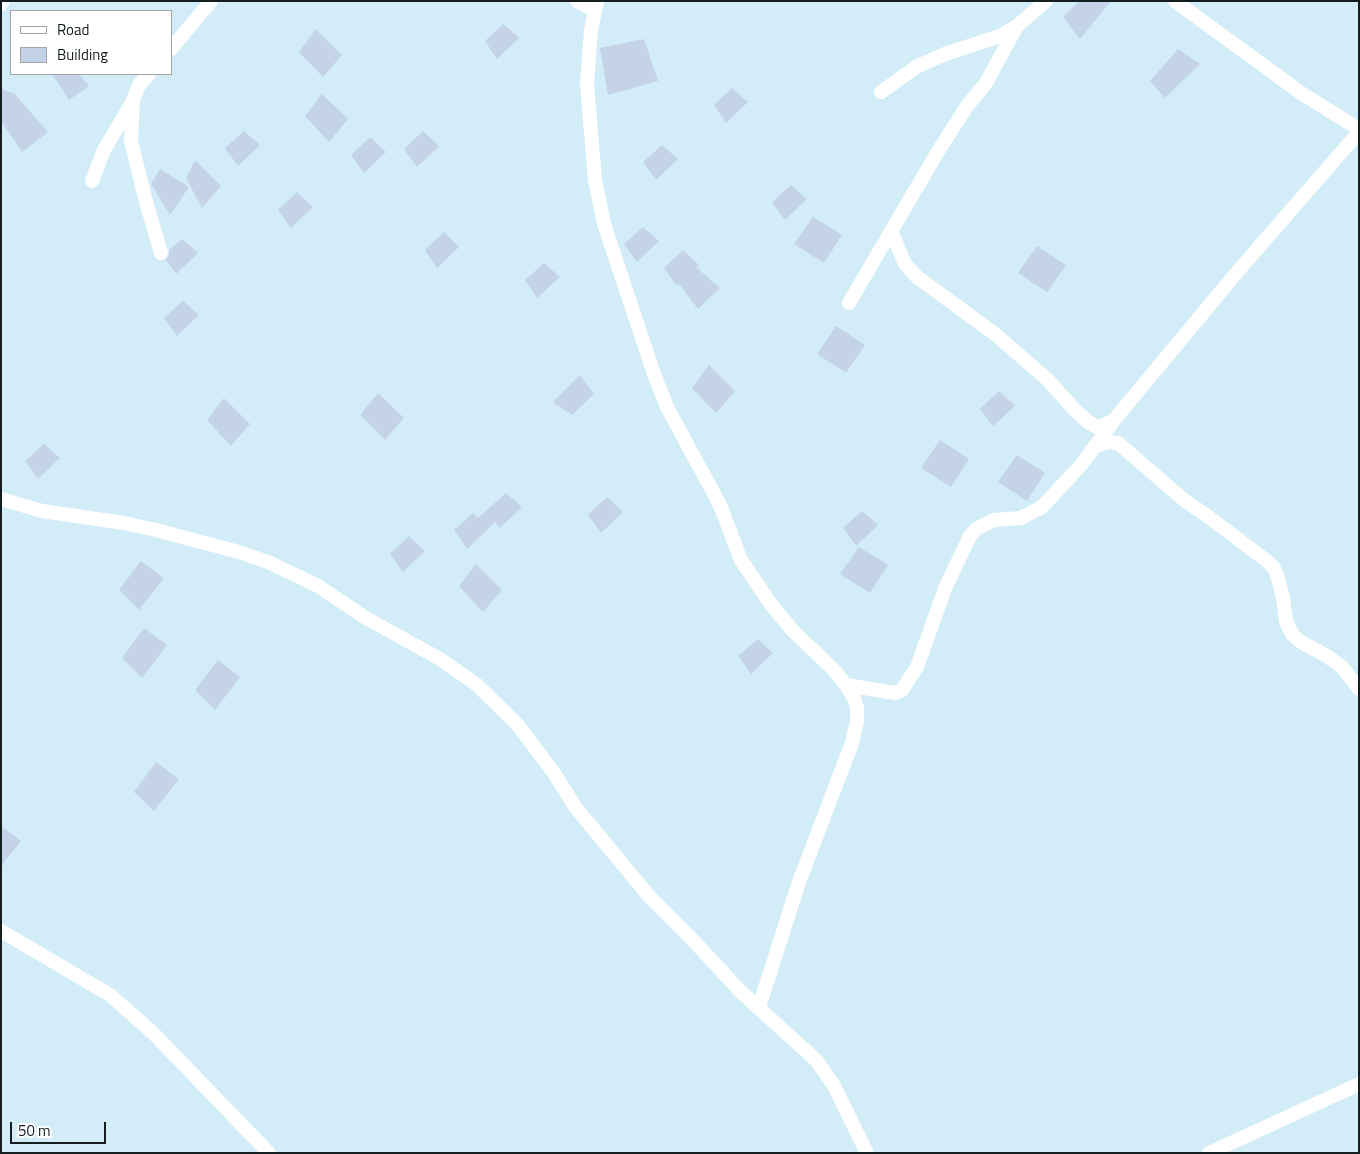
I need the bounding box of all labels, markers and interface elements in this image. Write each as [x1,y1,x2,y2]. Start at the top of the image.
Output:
legend [10,10,172,75]
text: Road [57,18,89,41]
text: Building [57,43,108,66]
scale bar [12,1112,109,1144]
text: 50 m [18,1119,51,1142]

